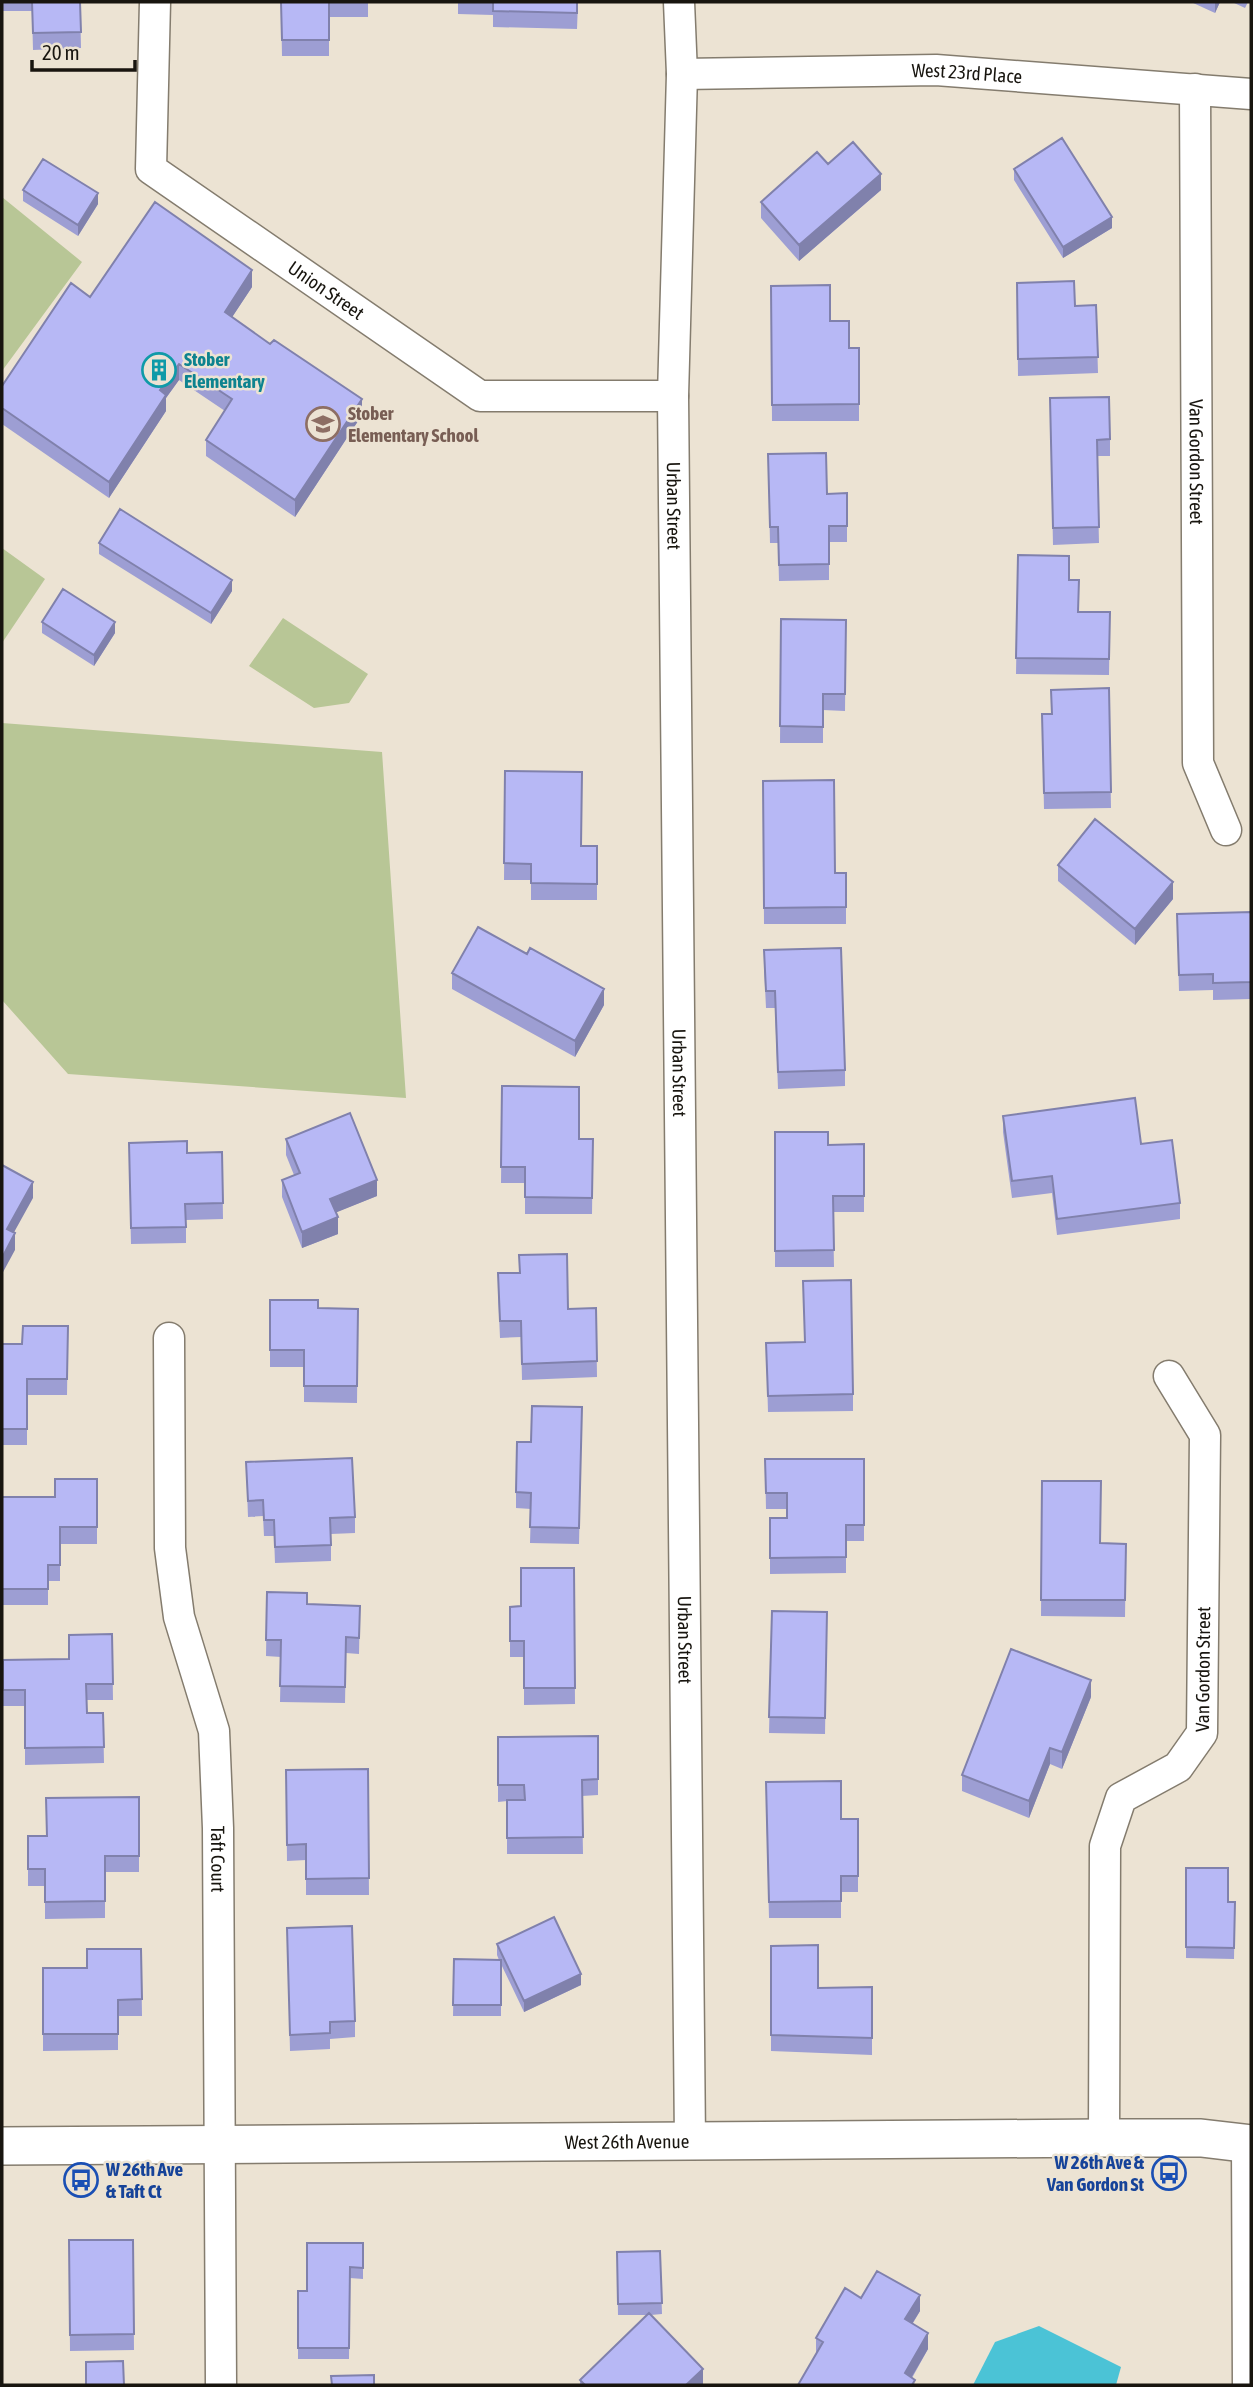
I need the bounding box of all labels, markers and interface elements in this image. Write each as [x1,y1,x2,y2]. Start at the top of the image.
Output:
scale bar [32,28,135,72]
text: 20 m [42,40,80,64]
street label: West 23rd Place [911,59,1023,88]
street label: Union Street [284,256,368,324]
place label: Stober Elementary [184,348,265,392]
building icon: Stober Elementary [140,351,178,389]
street label: Van Gordon Street [1185,399,1208,525]
place label: Stober Elementary School [348,402,480,446]
school or university icon: Stober Elementary School [304,405,342,443]
street label: Urban Street [663,462,685,550]
street label: Urban Street [668,1029,691,1117]
street label: Urban Street [674,1596,697,1684]
street label: Van Gordon Street [1191,1606,1214,1732]
street label: Taft Court [207,1826,229,1893]
street label: West 26th Avenue [565,2130,689,2153]
place label: W 26th Ave & Van Gordon St [1046,2151,1145,2195]
bus stop icon: W 26th Ave & Van Gordon St [1150,2154,1188,2192]
place label: W 26th Ave & Taft Ct [105,2158,183,2202]
bus stop icon: W 26th Ave & Taft Ct [62,2161,100,2199]

